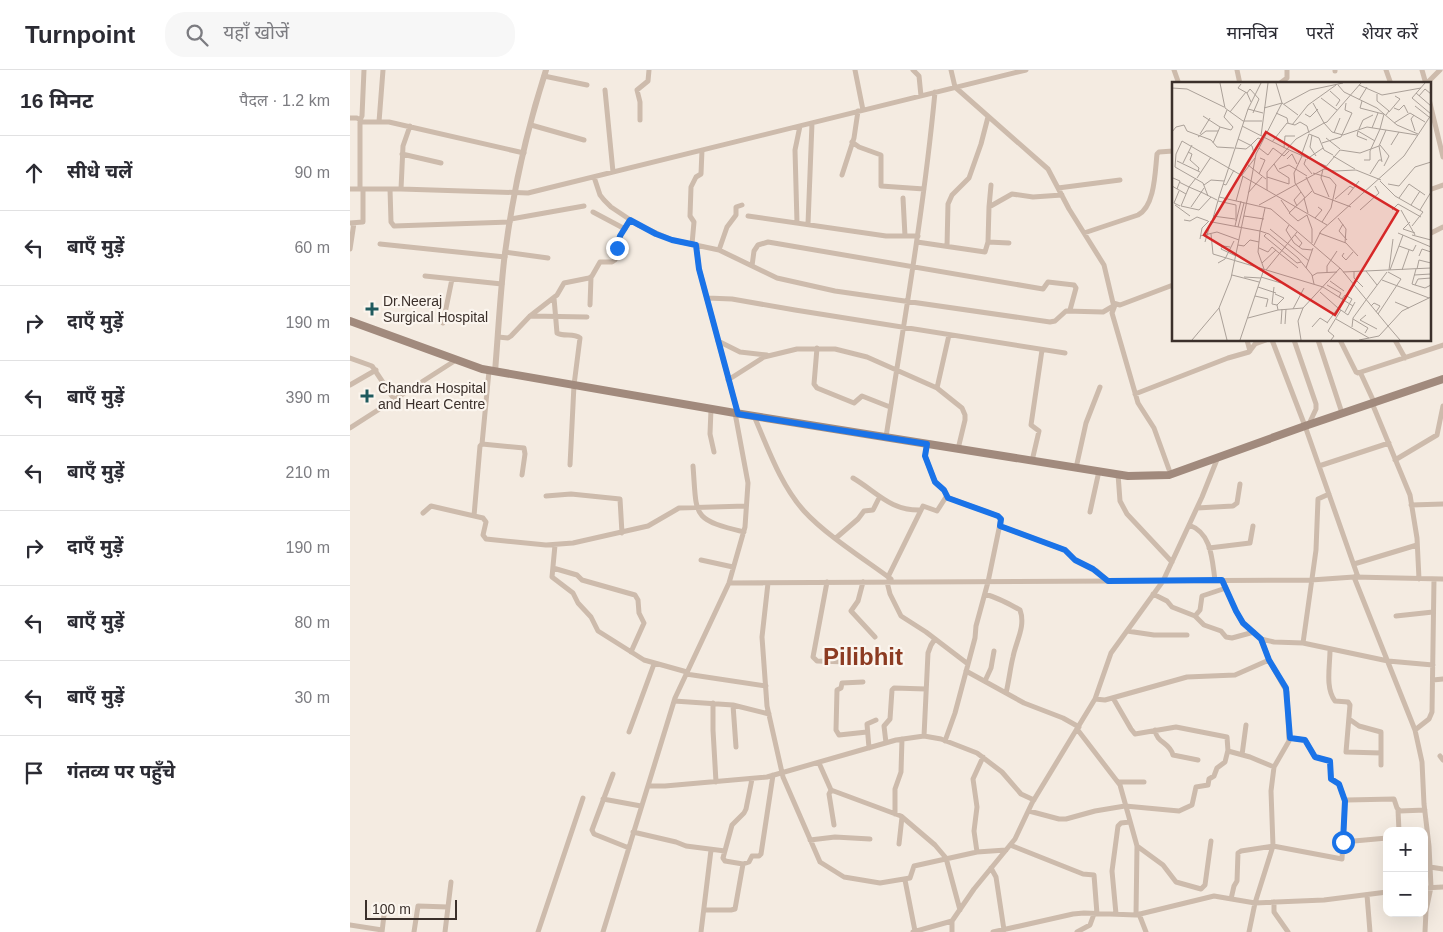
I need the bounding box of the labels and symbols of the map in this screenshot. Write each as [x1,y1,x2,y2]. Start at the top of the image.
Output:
inset map [1172,82,1430,341]
route end [606,237,629,260]
place label: Dr.Neeraj Surgical Hospital [383,293,488,325]
marker: Dr.Neeraj Surgical Hospital [365,302,379,316]
place label: Chandra Hospital and Heart Centre [378,380,486,412]
marker: Chandra Hospital and Heart Centre [360,389,374,403]
district label: Pilibhit [823,643,903,670]
route start [1332,831,1355,854]
scale bar [365,897,458,920]

